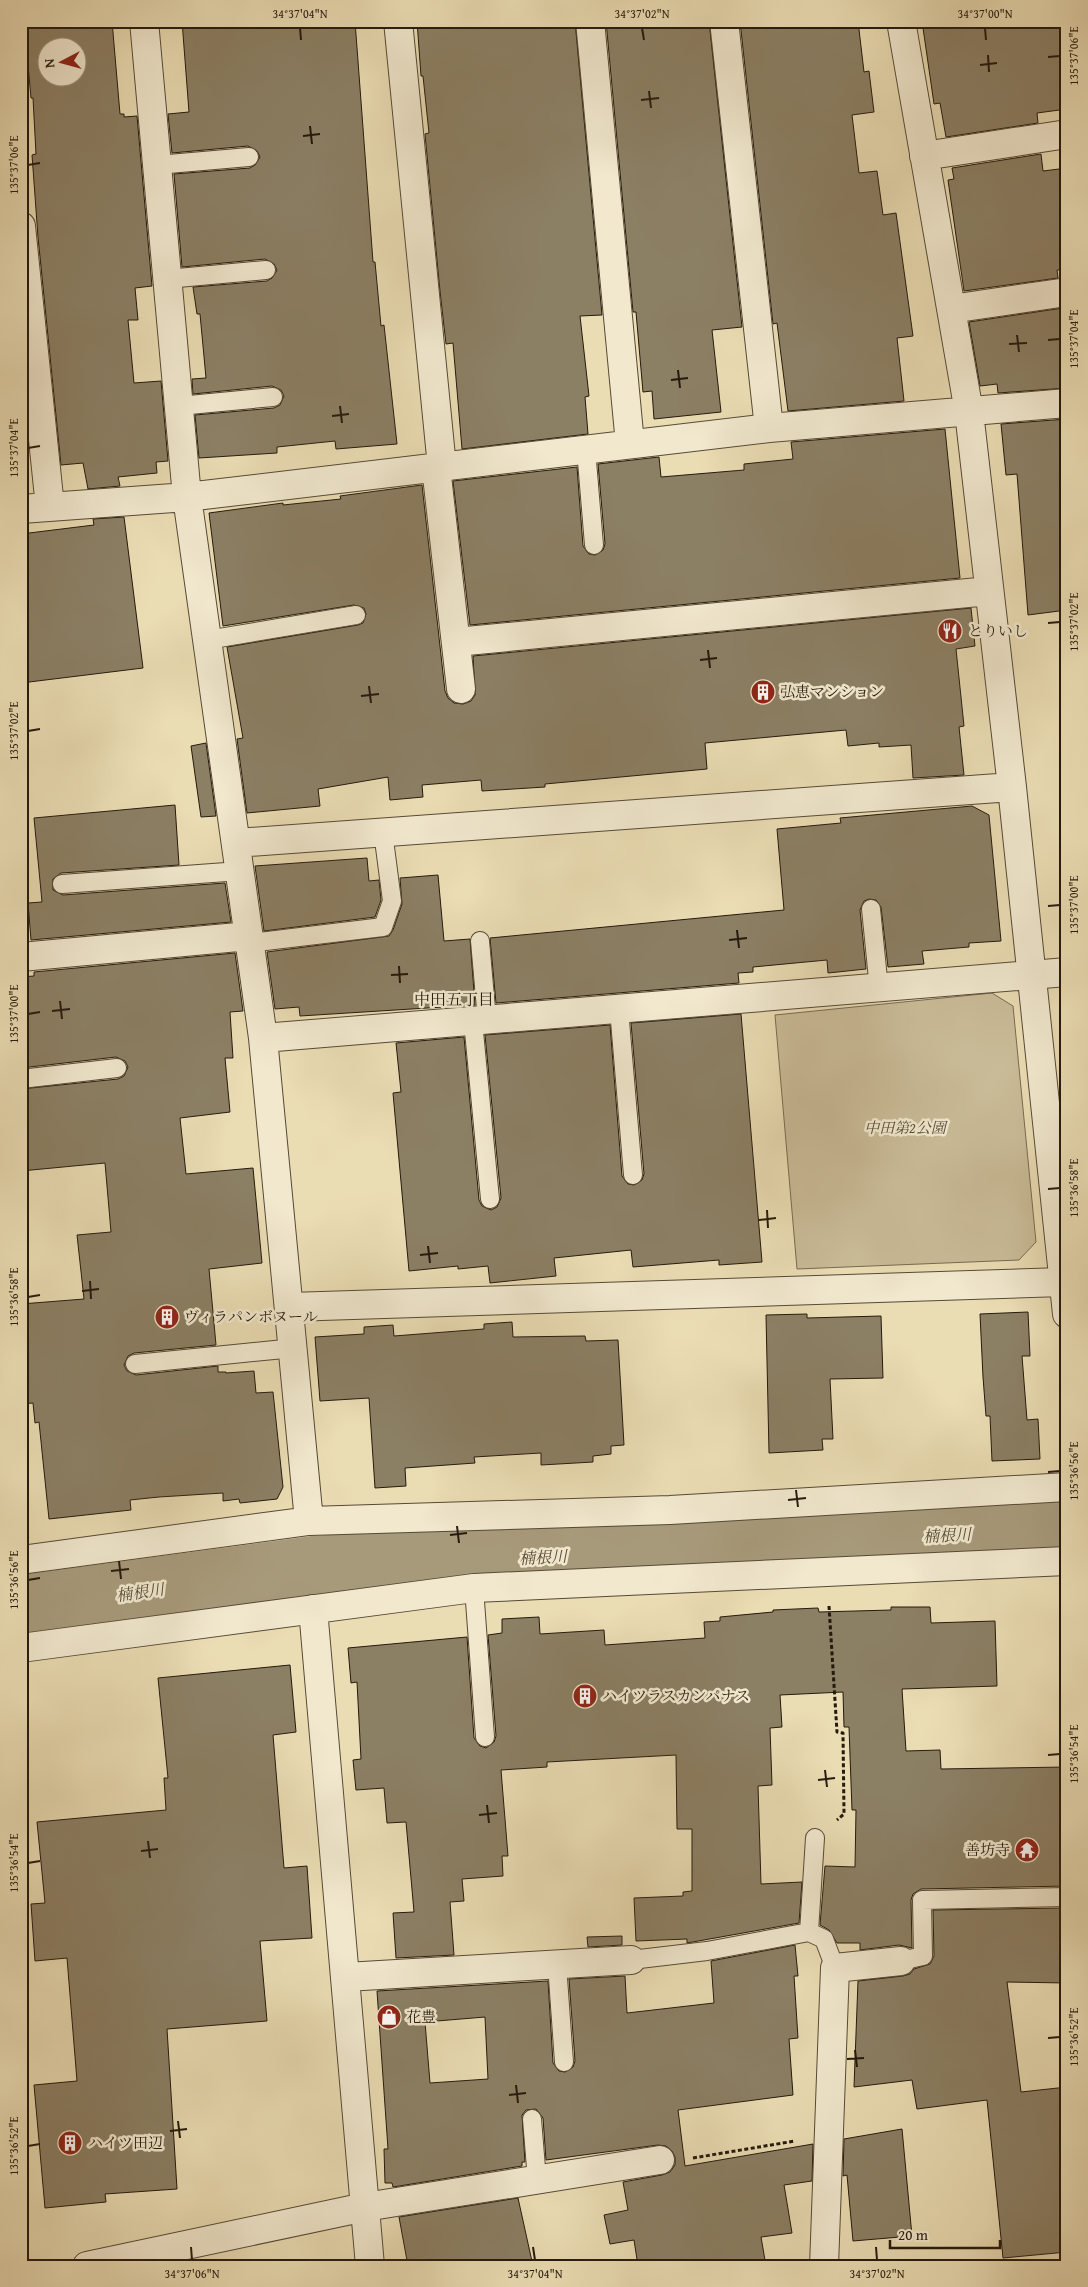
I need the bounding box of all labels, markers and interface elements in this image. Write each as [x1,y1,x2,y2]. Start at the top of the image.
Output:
text: 34°37'04"N [272,5,328,22]
text: 34°37'02"N [614,5,670,22]
text: 34°37'00"N [957,5,1013,22]
text: 135°37'06"E [1065,26,1082,86]
north arrow [38,38,88,88]
text: N [39,57,60,69]
text: 135°37'06"E [5,135,22,195]
text: 135°37'04"E [1065,309,1082,369]
text: 135°37'04"E [5,418,22,478]
text: 135°37'02"E [1065,592,1082,652]
restaurant icon: とりいし [937,618,963,644]
place label: とりいし [968,620,1028,641]
building icon: 弘恵マンション [750,679,776,705]
place label: 弘恵マンション [780,681,884,702]
text: 135°37'02"E [5,701,22,761]
text: 135°37'00"E [1065,875,1082,935]
text: 135°37'00"E [5,984,22,1044]
district label: 中田五丁目 [414,987,494,1011]
park label: 中田第2公園 [864,1117,949,1138]
text: 135°36'58"E [1065,1158,1082,1218]
text: 135°36'58"E [5,1267,22,1327]
building icon: ヴィラパンボヌール [154,1304,180,1330]
place label: ヴィラパンボヌール [184,1306,318,1327]
text: 135°36'56"E [1065,1441,1082,1501]
water label: 楠根川 [922,1522,974,1548]
water label: 楠根川 [518,1544,570,1570]
text: 135°36'56"E [5,1550,22,1610]
water label: 楠根川 [115,1576,167,1607]
building icon: ハイツラスカンパナス [572,1683,598,1709]
place label: ハイツラスカンパナス [602,1685,750,1706]
text: 135°36'54"E [1065,1724,1082,1784]
text: 135°36'54"E [5,1833,22,1893]
temple icon: 善坊寺 [1014,1837,1040,1863]
place label: 善坊寺 [965,1839,1010,1860]
shop icon: 花豊 [376,2004,402,2030]
place label: 花豊 [406,2006,436,2027]
text: 135°36'52"E [1065,2007,1082,2067]
text: 135°36'52"E [5,2116,22,2176]
building icon: ハイツ田辺 [57,2130,83,2156]
place label: ハイツ田辺 [88,2132,163,2153]
scale bar [890,2217,1000,2249]
text: 20 m [898,2224,929,2245]
text: 34°37'06"N [164,2265,220,2282]
text: 34°37'04"N [507,2265,563,2282]
text: 34°37'02"N [849,2265,905,2282]

